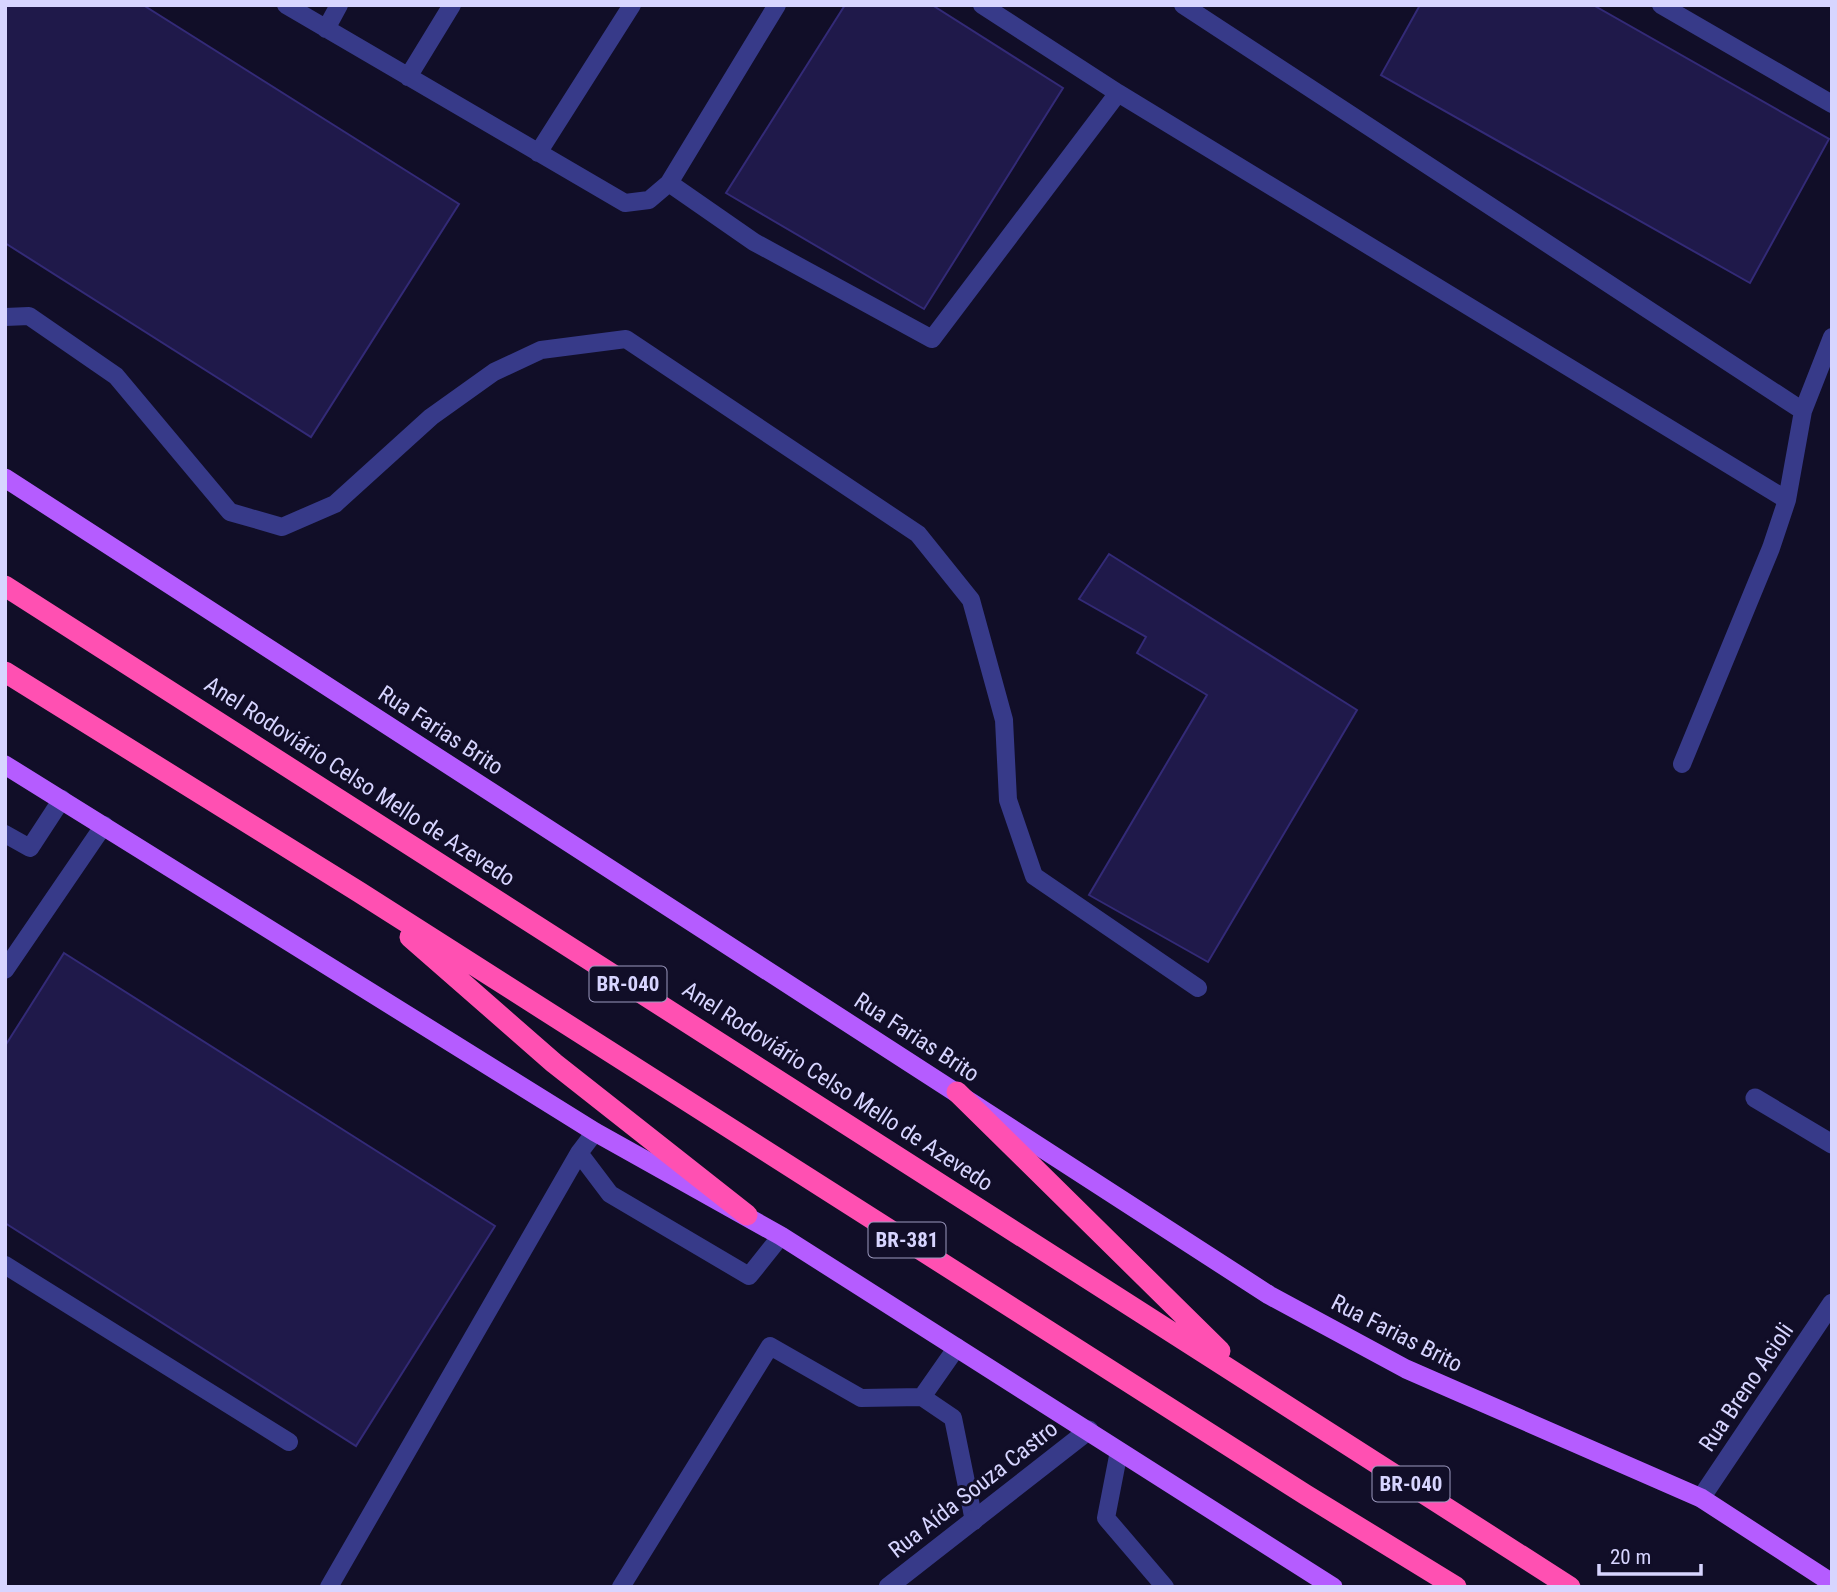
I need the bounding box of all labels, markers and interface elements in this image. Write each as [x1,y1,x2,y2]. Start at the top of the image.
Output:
street label: Anel Rodoviário Celso Mello de Azevedo [200,671,520,892]
street label: Rua Farias Brito [373,680,508,781]
road number: BR-040 [590,967,666,1002]
street label: Anel Rodoviário Celso Mello de Azevedo [678,976,998,1197]
street label: Rua Farias Brito [849,987,984,1088]
road number: BR-381 [869,1222,946,1258]
street label: Rua Farias Brito [1327,1289,1467,1378]
street label: Rua Breno Acioli [1694,1318,1799,1457]
street label: Rua Aída Souza Castro [884,1415,1063,1564]
road number: BR-040 [1372,1466,1450,1502]
scale bar [1599,1532,1700,1576]
text: 20 m [1610,1545,1651,1569]

